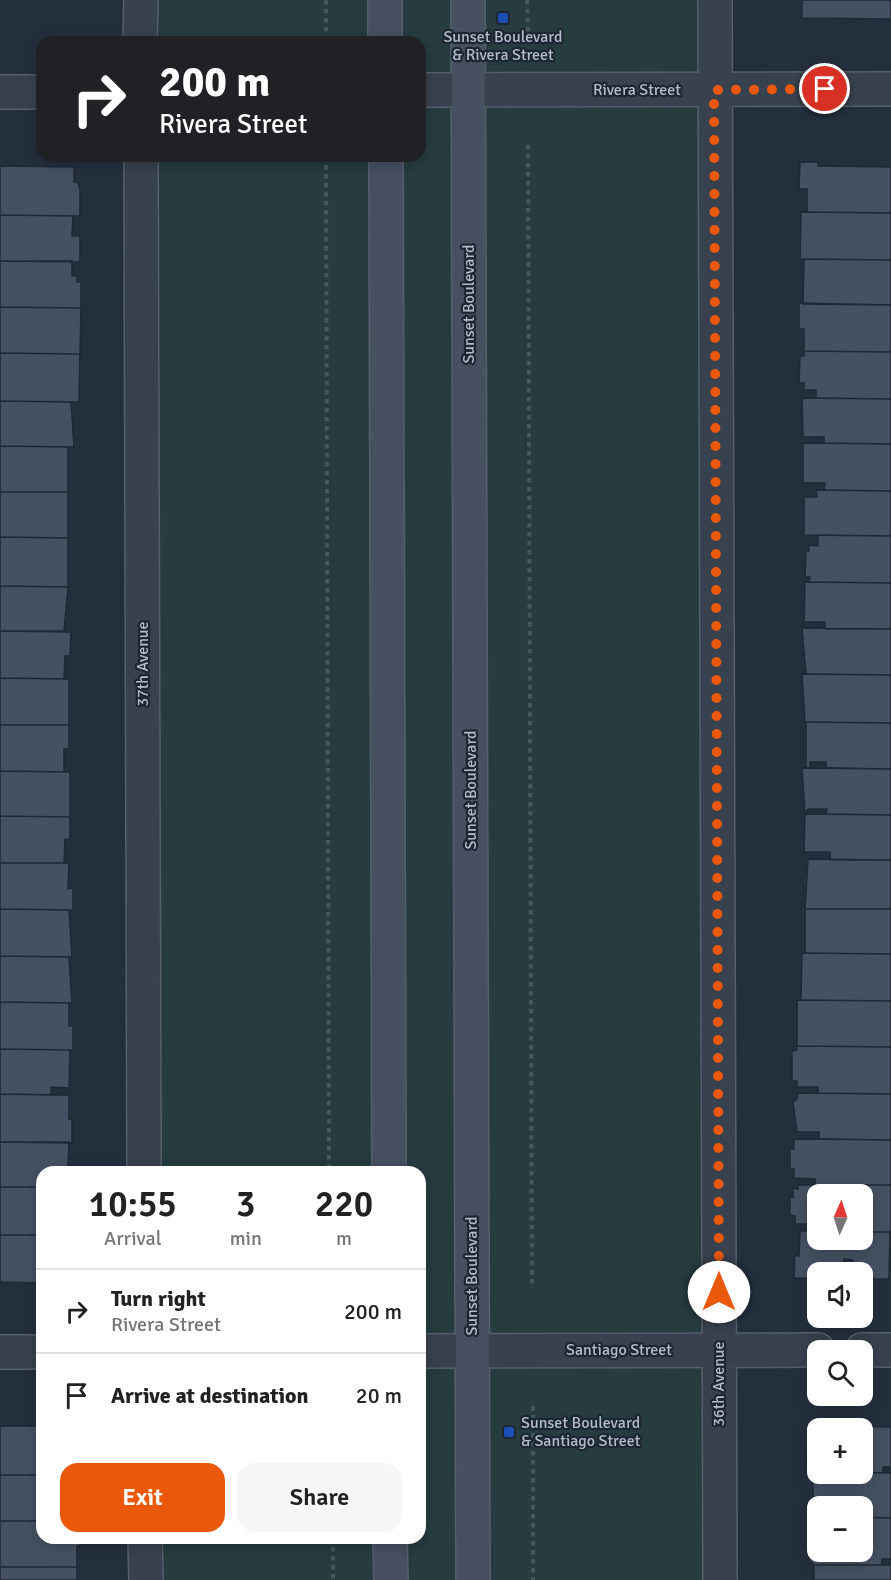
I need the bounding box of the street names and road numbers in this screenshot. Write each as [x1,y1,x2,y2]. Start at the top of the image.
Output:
street label: Rivera Street [593,80,681,100]
street label: Sunset Boulevard [459,244,479,364]
street label: 37th Avenue [133,621,153,707]
street label: Sunset Boulevard [461,730,481,850]
street label: Sunset Boulevard [462,1216,482,1336]
street label: Santiago Street [566,1340,672,1360]
street label: 36th Avenue [709,1341,729,1427]

